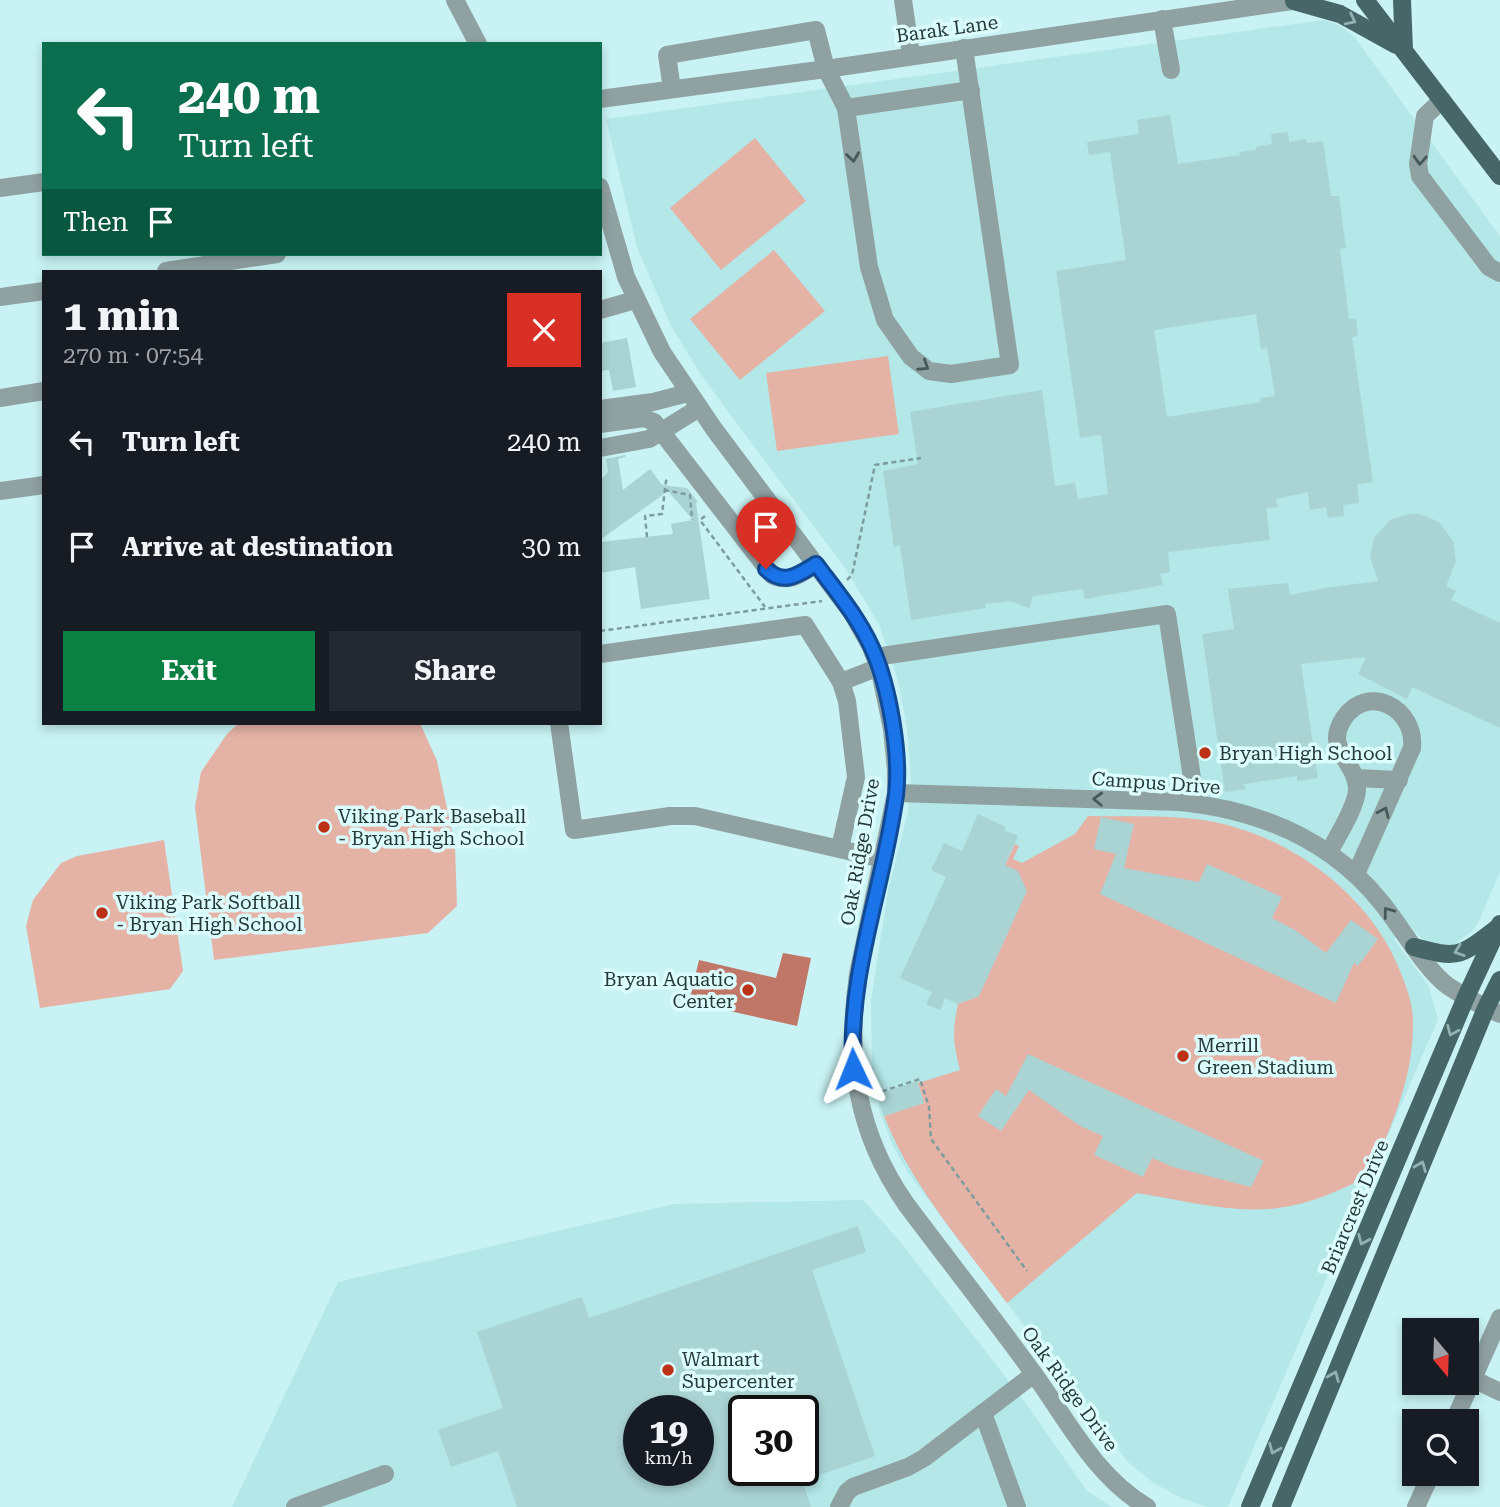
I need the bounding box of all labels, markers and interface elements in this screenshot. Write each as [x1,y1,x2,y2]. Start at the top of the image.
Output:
street label: Barak Lane [895,10,999,48]
one-way arrow [1344,12,1356,25]
text: 240 m [178,68,320,125]
icon: left [63,70,154,161]
text: Turn left [178,127,313,165]
one-way arrow [845,151,860,163]
one-way arrow [1412,155,1427,166]
icon: arrive [142,203,180,241]
text: Then [63,207,128,237]
text: 1 min [63,291,180,340]
button: close [507,293,581,367]
text: 270 m · 07:54 [63,342,203,369]
one-way arrow [916,357,929,370]
icon: left [63,423,101,461]
text: Turn left [122,427,240,457]
text: 240 m [507,427,581,457]
pin [736,497,796,569]
icon: arrive [747,508,785,546]
icon: arrive [63,528,101,566]
text: Arrive at destination [122,532,393,562]
text: 30 m [522,532,581,562]
button: Exit [63,631,315,711]
button: Share [329,631,581,711]
place label: Bryan High School [1219,742,1392,765]
marker: Bryan High School [1197,745,1213,761]
street label: Campus Drive [1091,767,1221,799]
street label: Oak Ridge Drive [836,777,884,927]
one-way arrow [1092,792,1103,807]
place label: Viking Park Baseball - Bryan High School [338,805,526,850]
one-way arrow [1376,807,1390,819]
marker: Viking Park Baseball - Bryan High School [316,819,332,835]
place label: Viking Park Softball - Bryan High School [116,891,302,936]
marker: Viking Park Softball - Bryan High School [94,905,110,921]
one-way arrow [1384,907,1396,920]
one-way arrow [1454,943,1466,957]
place label: Bryan Aquatic Center [604,968,734,1013]
marker: Bryan Aquatic Center [740,982,756,998]
one-way arrow [1446,1023,1460,1036]
position arrow [816,1032,890,1106]
place label: Merrill Green Stadium [1197,1034,1334,1079]
marker: Merrill Green Stadium [1175,1048,1191,1064]
street label: Briarcrest Drive [1316,1136,1394,1278]
one-way arrow [1413,1160,1427,1173]
one-way arrow [1357,1233,1371,1245]
north arrow [1402,1318,1479,1395]
map controls [1402,1318,1479,1486]
street label: Oak Ridge Drive [1017,1322,1123,1456]
place label: Walmart Supercenter [682,1348,795,1393]
marker: Walmart Supercenter [660,1362,676,1378]
one-way arrow [1326,1371,1340,1383]
speed limit sign: 30 [728,1395,819,1486]
button: search [1402,1409,1479,1486]
text: 19 [649,1411,688,1452]
one-way arrow [1268,1442,1282,1455]
text: km/h [644,1447,693,1468]

